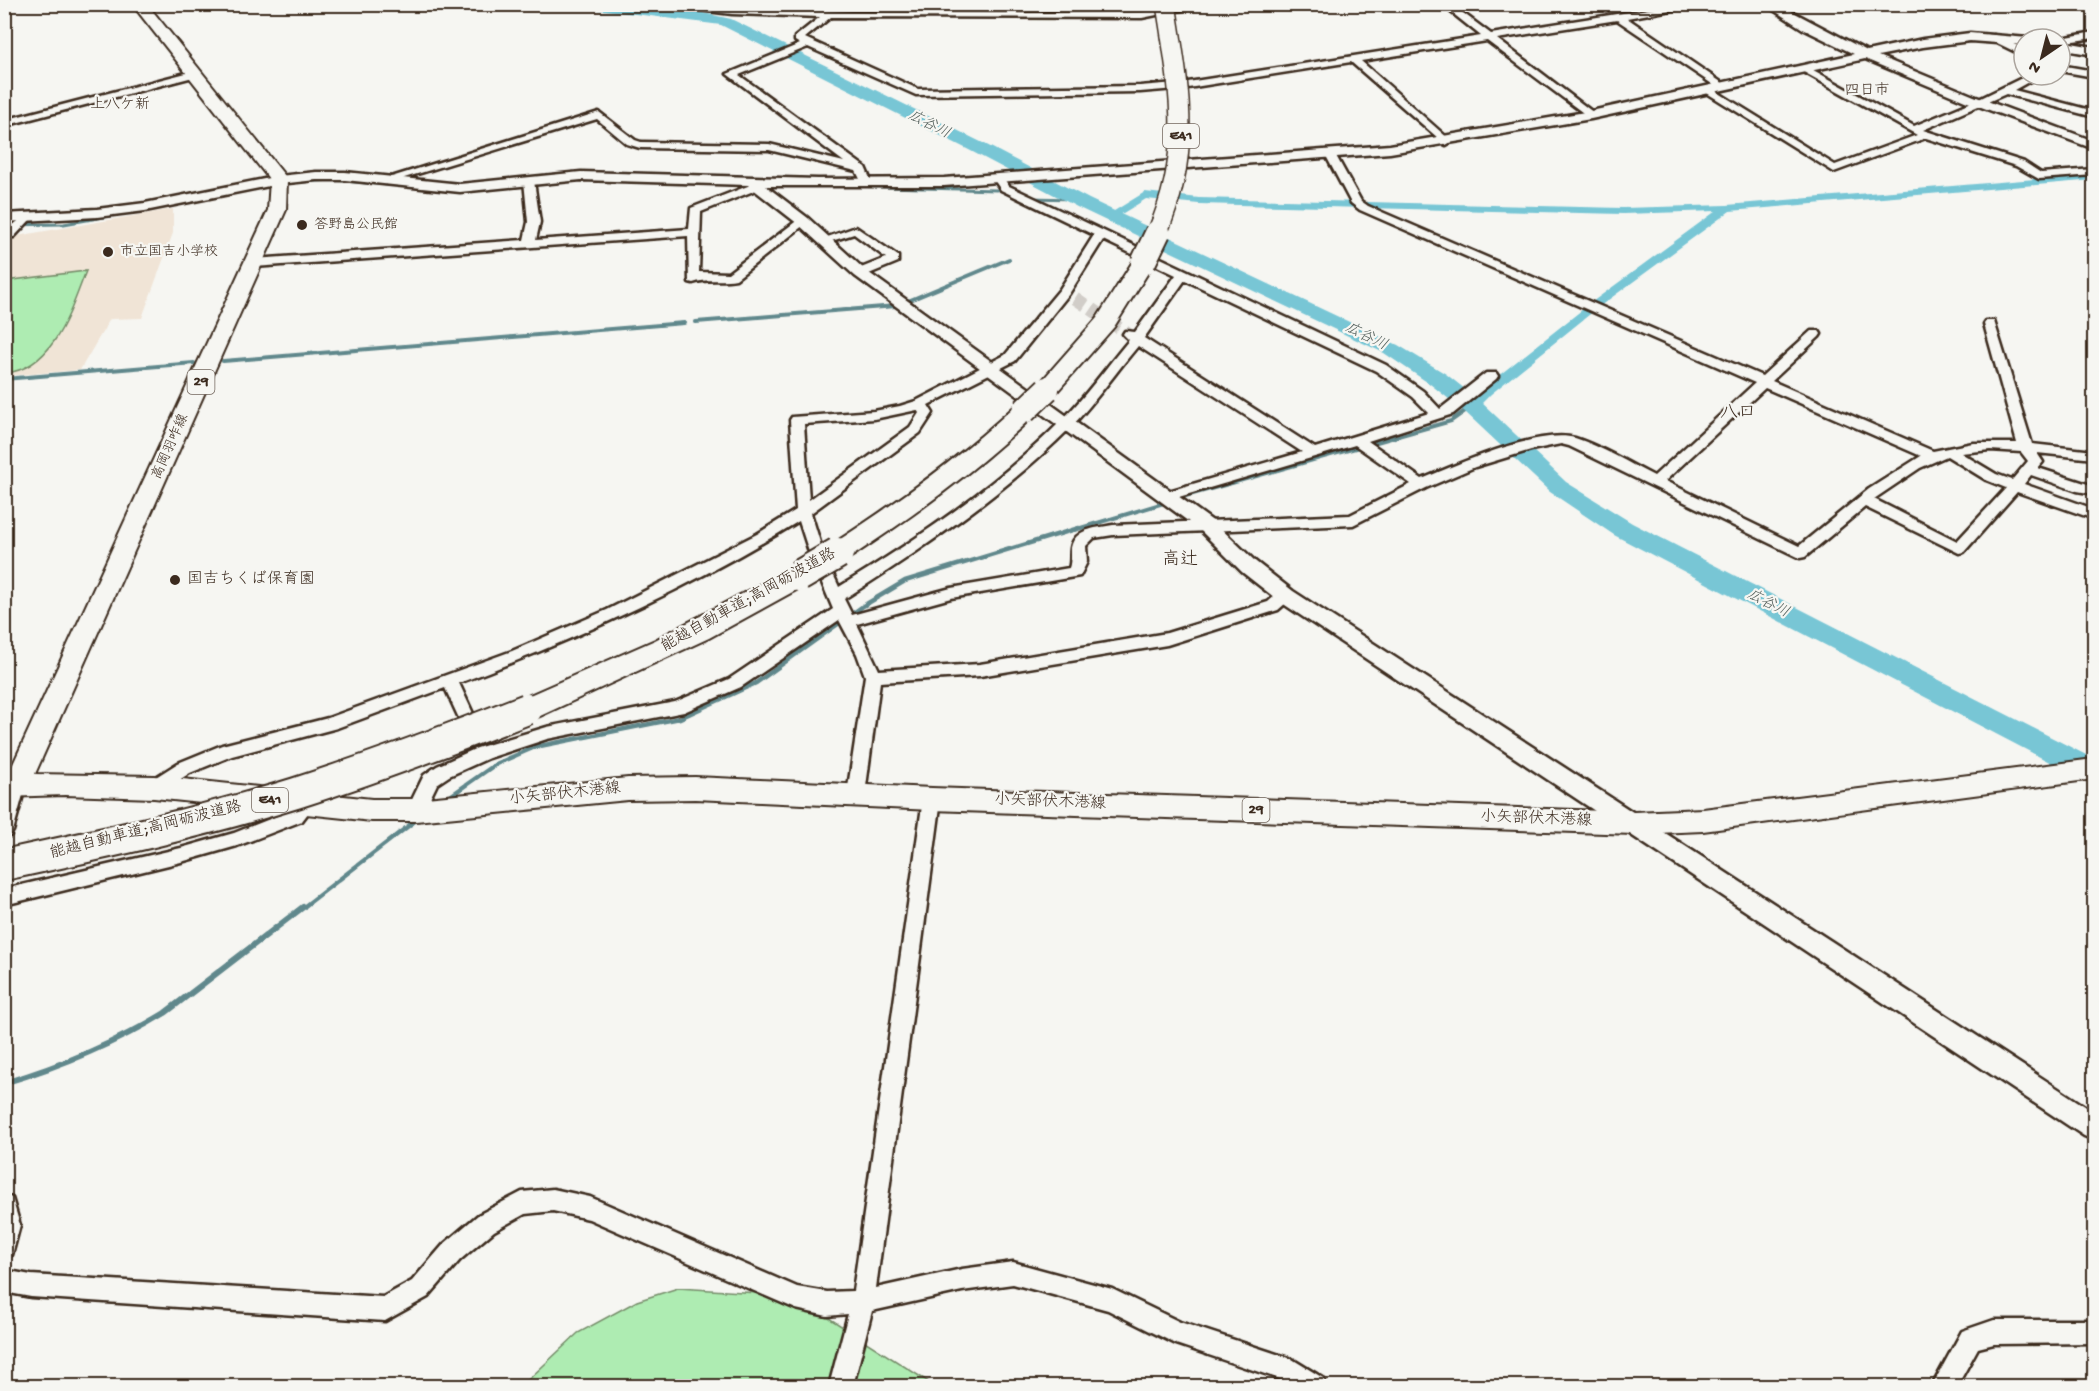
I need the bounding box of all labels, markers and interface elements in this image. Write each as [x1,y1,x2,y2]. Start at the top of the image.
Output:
north arrow [2012,27,2072,87]
text: N [2025,55,2045,77]
district label: 四日市 [1844,82,1890,100]
district label: 上八ケ新 [90,96,150,114]
water label: 広谷川 [905,107,953,143]
road number: E41 [1163,124,1199,148]
place label: 答野島公民館 [314,217,398,234]
marker: 答野島公民館 [295,218,309,232]
place label: 市立国吉小学校 [120,244,218,261]
marker: 市立国吉小学校 [101,245,115,259]
water label: 広谷川 [1342,319,1390,355]
road number: 29 [188,370,214,394]
district label: 八口 [1720,403,1756,424]
street label: 高岡羽咋線 [149,412,193,482]
street label: 能越自動車道;高岡砺波道路 [657,543,840,657]
district label: 高辻 [1162,549,1198,571]
place label: 国吉ちくば保育園 [187,570,315,590]
marker: 国吉ちくば保育園 [168,573,182,587]
water label: 広谷川 [1744,586,1792,622]
street label: 小矢部伏木港線 [508,778,622,810]
road number: E41 [252,788,288,812]
street label: 小矢部伏木港線 [994,790,1106,814]
street label: 能越自動車道;高岡砺波道路 [48,796,244,864]
road number: 29 [1242,798,1270,822]
street label: 小矢部伏木港線 [1480,807,1592,831]

